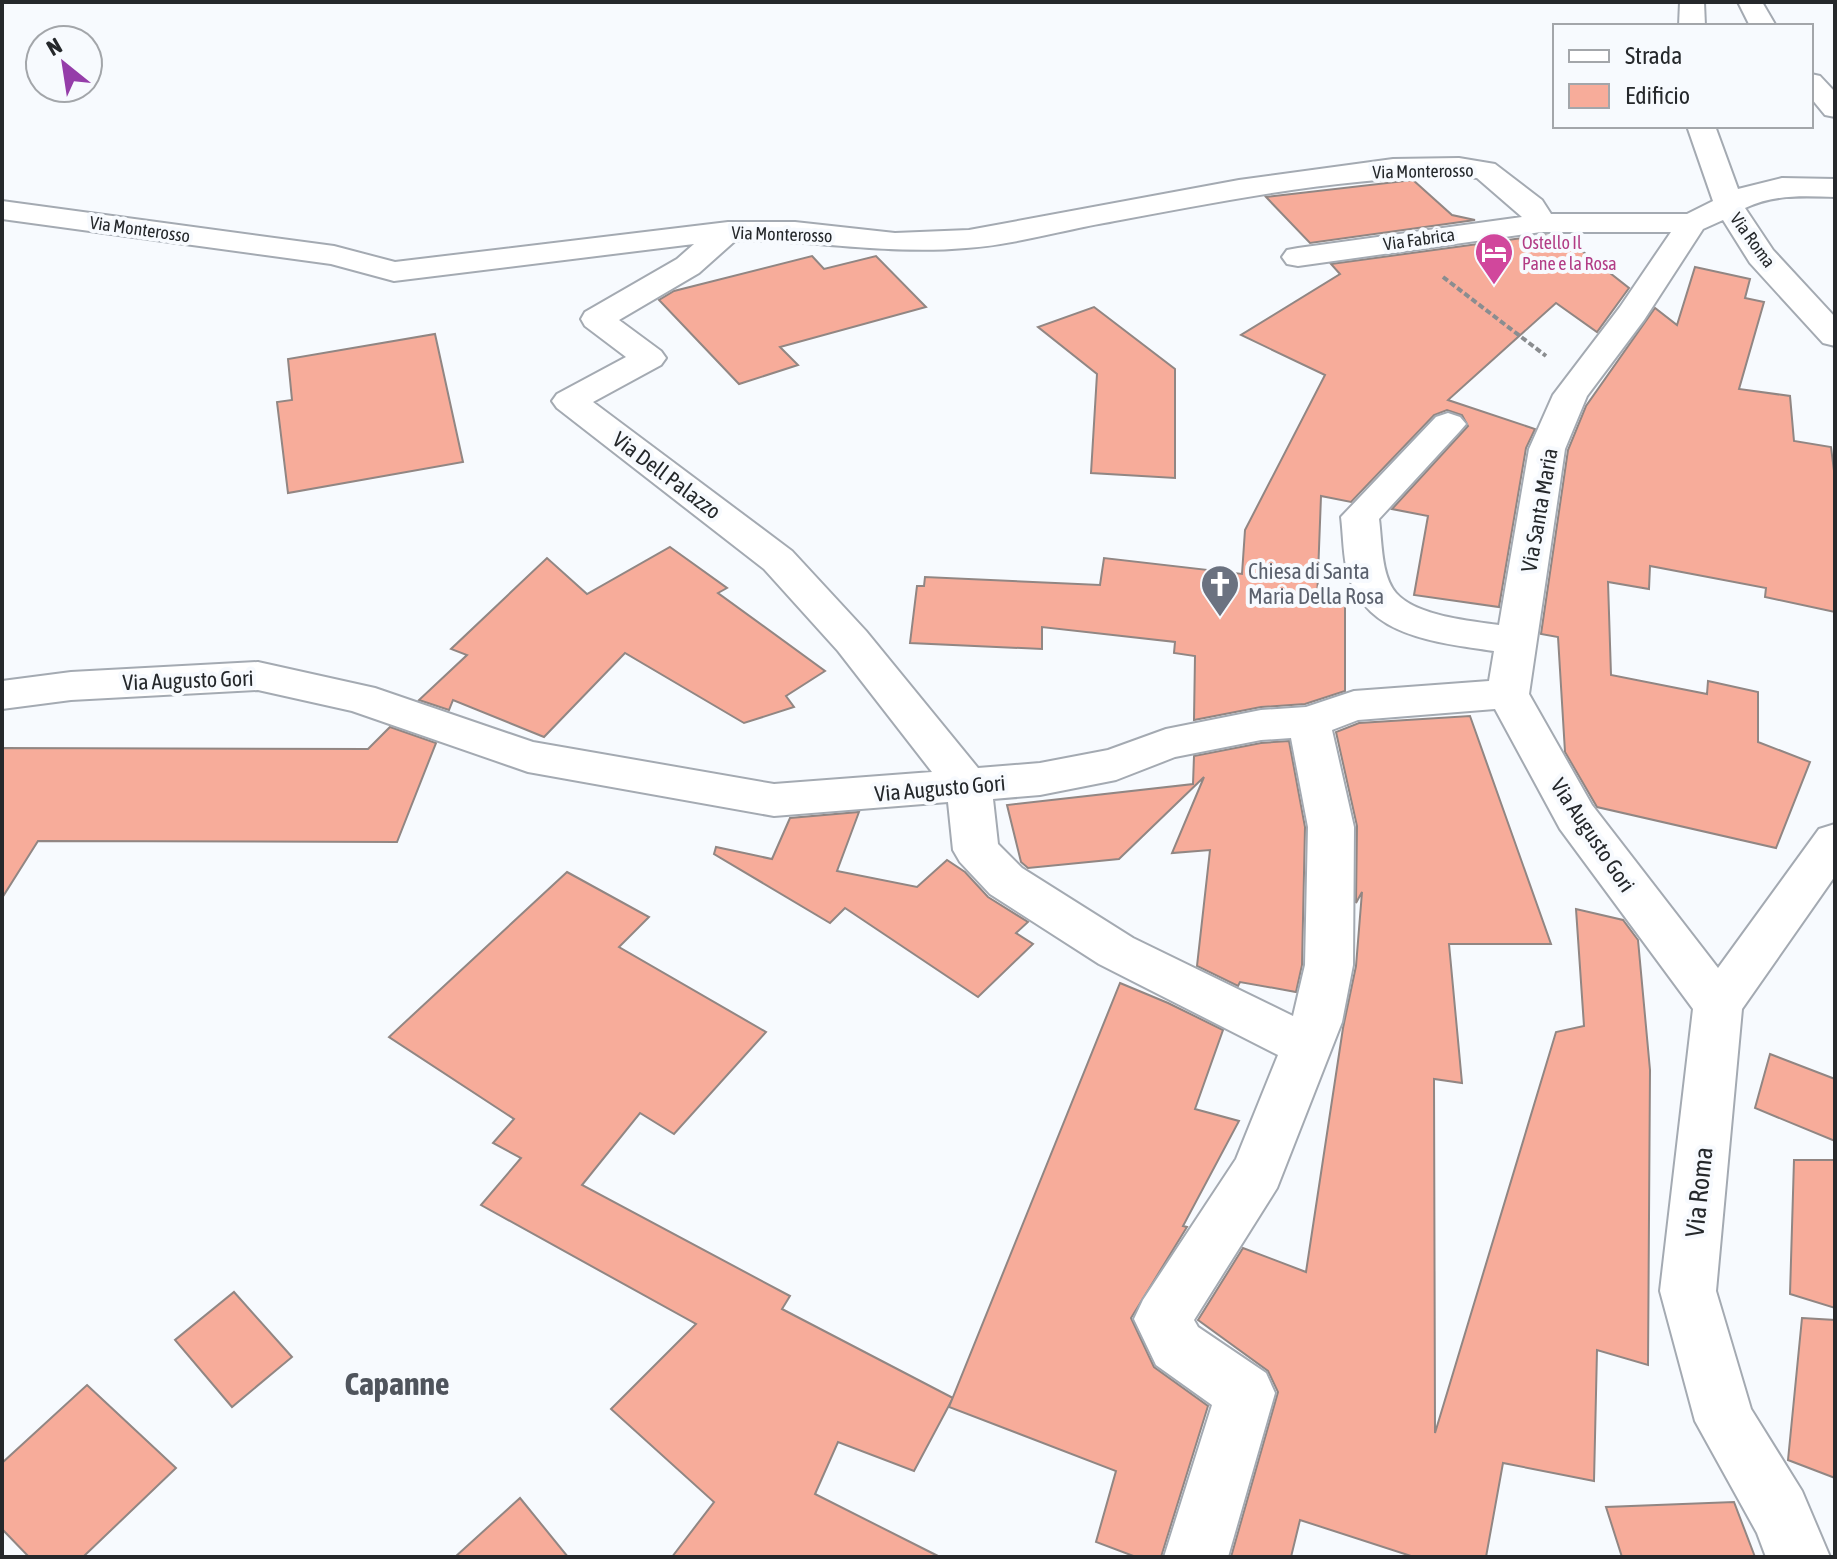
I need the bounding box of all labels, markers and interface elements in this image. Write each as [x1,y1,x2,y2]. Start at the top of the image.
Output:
north arrow [24,24,104,104]
legend [1553,24,1813,128]
text: N [42,32,66,61]
text: Strada [1625,42,1682,69]
text: Edificio [1625,82,1690,109]
street label: Via Monterosso [1372,160,1474,182]
street label: Via Roma [1726,209,1780,271]
street label: Via Monterosso [88,212,192,246]
street label: Via Monterosso [731,222,833,246]
street label: Via Fabrica [1382,224,1456,254]
hotel icon: Ostello Il Pane e la Rosa [1473,231,1515,286]
place label: Ostello Il Pane e la Rosa [1522,232,1617,274]
street label: Via Dell Palazzo [608,426,726,524]
street label: Via Santa Maria [1515,446,1563,574]
place label: Chiesa di Santa Maria Della Rosa [1248,558,1384,609]
church icon: Chiesa di Santa Maria Della Rosa [1199,563,1241,618]
street label: Via Augusto Gori [122,665,254,695]
street label: Via Augusto Gori [873,769,1007,807]
street label: Via Augusto Gori [1545,773,1641,897]
street label: Via Roma [1679,1145,1719,1239]
district label: Capanne [345,1365,449,1402]

